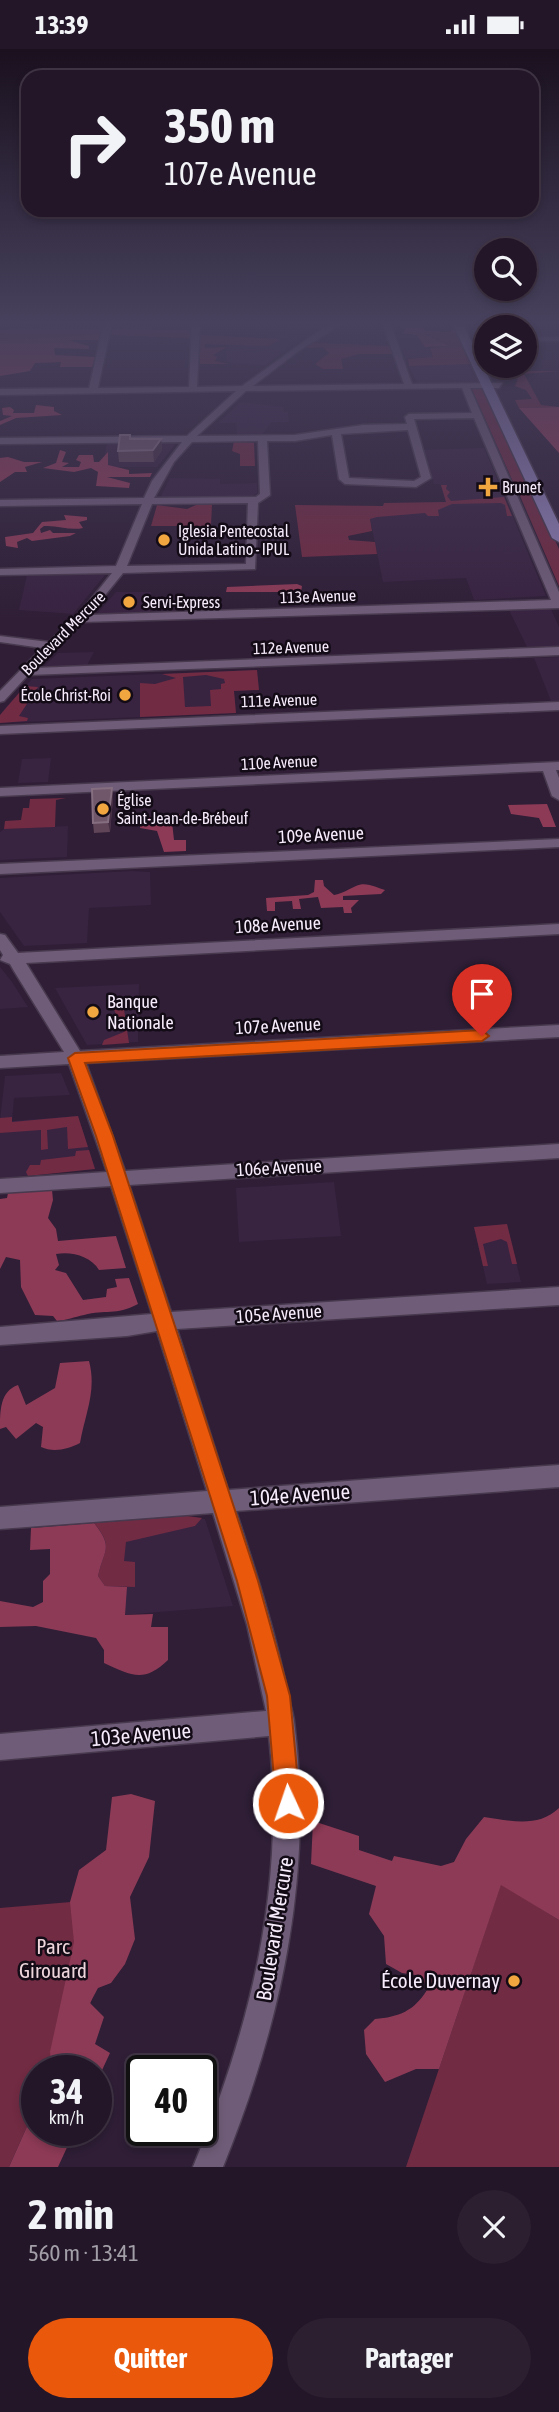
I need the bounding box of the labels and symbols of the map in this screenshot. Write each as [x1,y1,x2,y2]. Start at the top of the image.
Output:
place label: Brunet [502,478,542,496]
marker: Brunet [480,479,496,495]
place label: Iglesia Pentecostal Unida Latino - IPUL [178,522,290,558]
marker: Iglesia Pentecostal Unida Latino - IPUL [156,532,172,548]
street label: 113e Avenue [280,586,356,606]
street label: Boulevard Mercure [17,587,109,679]
place label: Servi-Express [143,593,220,612]
marker: Servi-Express [121,594,137,610]
street label: 112e Avenue [253,637,329,657]
place label: École Christ-Roi [20,686,111,704]
marker: École Christ-Roi [117,687,133,703]
street label: 111e Avenue [241,690,317,710]
street label: 110e Avenue [240,751,318,773]
place label: Église Saint-Jean-de-Brébeuf [117,791,249,827]
marker: Église Saint-Jean-de-Brébeuf [95,801,111,817]
street label: 109e Avenue [278,822,364,847]
street label: 108e Avenue [235,912,321,937]
pin [452,964,512,1036]
place label: Banque Nationale [107,991,174,1033]
marker: Banque Nationale [85,1004,101,1020]
street label: 107e Avenue [235,1013,321,1038]
street label: 106e Avenue [236,1155,322,1180]
street label: 105e Avenue [235,1300,323,1327]
street label: 104e Avenue [249,1479,351,1509]
street label: 103e Avenue [90,1718,192,1750]
position arrow [251,1766,325,1840]
street label: Boulevard Mercure [251,1855,297,2002]
park label: Parc Girouard [19,1934,87,1982]
place label: École Duvernay [381,1968,500,1992]
marker: École Duvernay [506,1973,522,1989]
speed limit sign: 40 [126,2055,217,2146]

